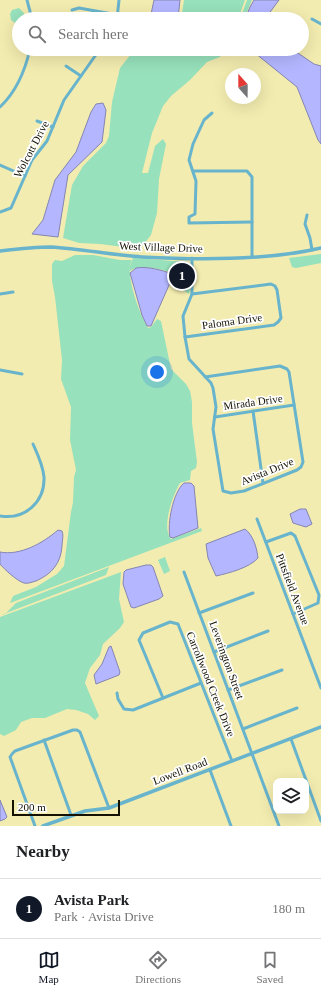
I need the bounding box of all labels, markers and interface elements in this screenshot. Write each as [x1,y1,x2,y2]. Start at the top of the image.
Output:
search box [12,12,309,56]
icon: search [26,23,48,45]
text: Search here [58,26,128,42]
north arrow [225,68,261,104]
street label: Wolcott Drive [11,119,51,179]
street label: West Village Drive [119,240,203,254]
pin: 1 [169,261,195,291]
street label: Paloma Drive [201,311,263,331]
your location [147,362,167,382]
street label: Mirada Drive [223,392,283,412]
street label: Avista Drive [239,455,295,487]
street label: Pittsfield Avenue [274,552,312,626]
street label: Leverington Street [207,619,247,701]
street label: Carrollwood Creek Drive [184,630,238,738]
street label: Lowell Road [151,755,209,787]
map controls [273,778,309,814]
button: layers [273,778,309,814]
scale bar [12,798,120,817]
text: 200 m [18,801,46,813]
text: Nearby [16,842,70,861]
text: Avista Park [54,892,129,908]
text: 1 [26,901,32,916]
text: 180 m [272,901,305,916]
text: Park · Avista Drive [54,909,154,924]
tab: Map [38,949,60,985]
tab: Directions [135,949,181,985]
tab: Saved [256,949,283,985]

